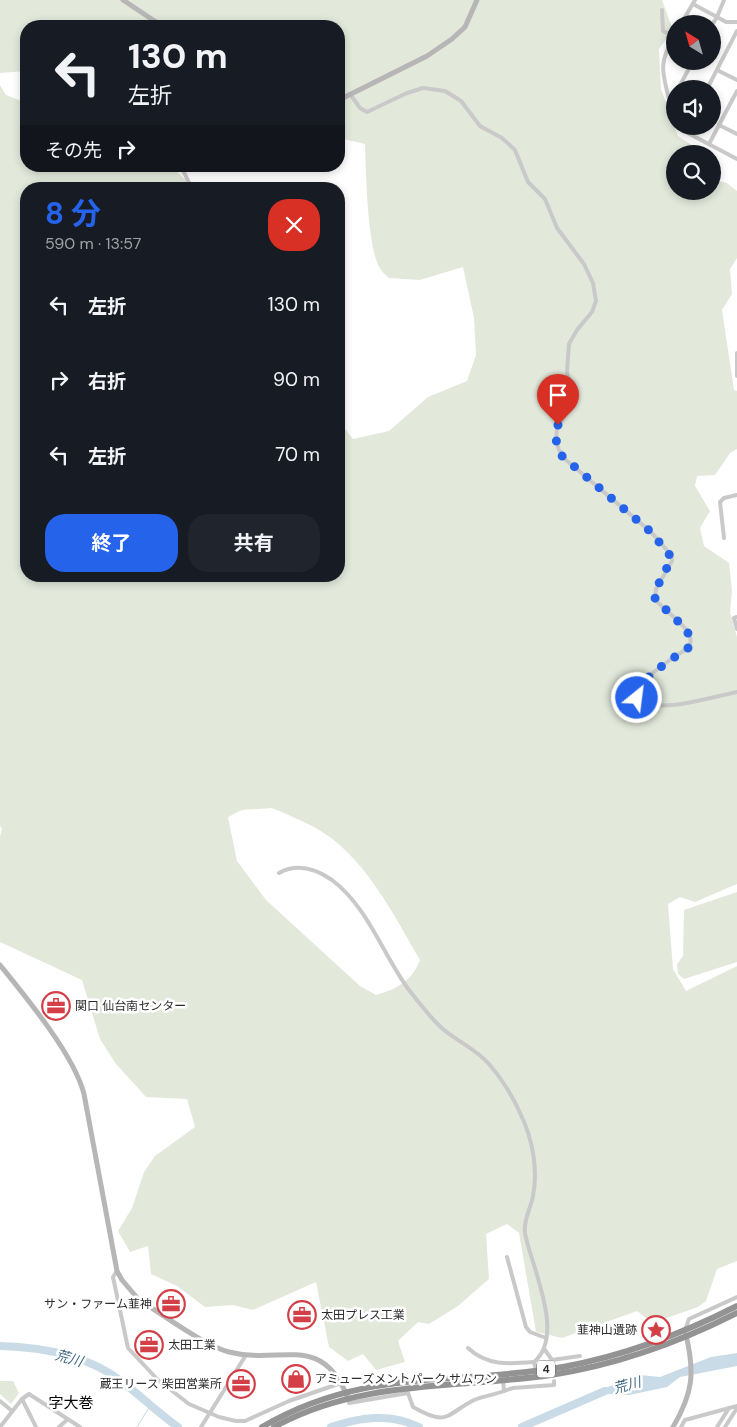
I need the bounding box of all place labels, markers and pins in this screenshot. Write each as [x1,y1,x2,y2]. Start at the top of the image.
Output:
pin [537,374,579,425]
office icon: 関口 仙台南センター [41,991,71,1021]
place label: 関口 仙台南センター [75,998,186,1014]
office icon: サン・ファーム韮神 [156,1289,186,1319]
place label: サン・ファーム韮神 [44,1296,152,1312]
office icon: 太田プレス工業 [287,1300,317,1330]
place label: 太田プレス工業 [321,1307,405,1323]
place icon: 韮神山遺跡 [641,1315,671,1345]
place label: 韮神山遺跡 [577,1322,637,1338]
office icon: 太田工業 [134,1330,164,1360]
place label: 太田工業 [168,1337,216,1353]
shop icon: アミューズメントパーク サムワン [281,1364,311,1394]
office icon: 蔵王リース 柴田営業所 [226,1369,256,1399]
place label: アミューズメントパーク サムワン [315,1371,497,1387]
place label: 蔵王リース 柴田営業所 [99,1376,222,1392]

